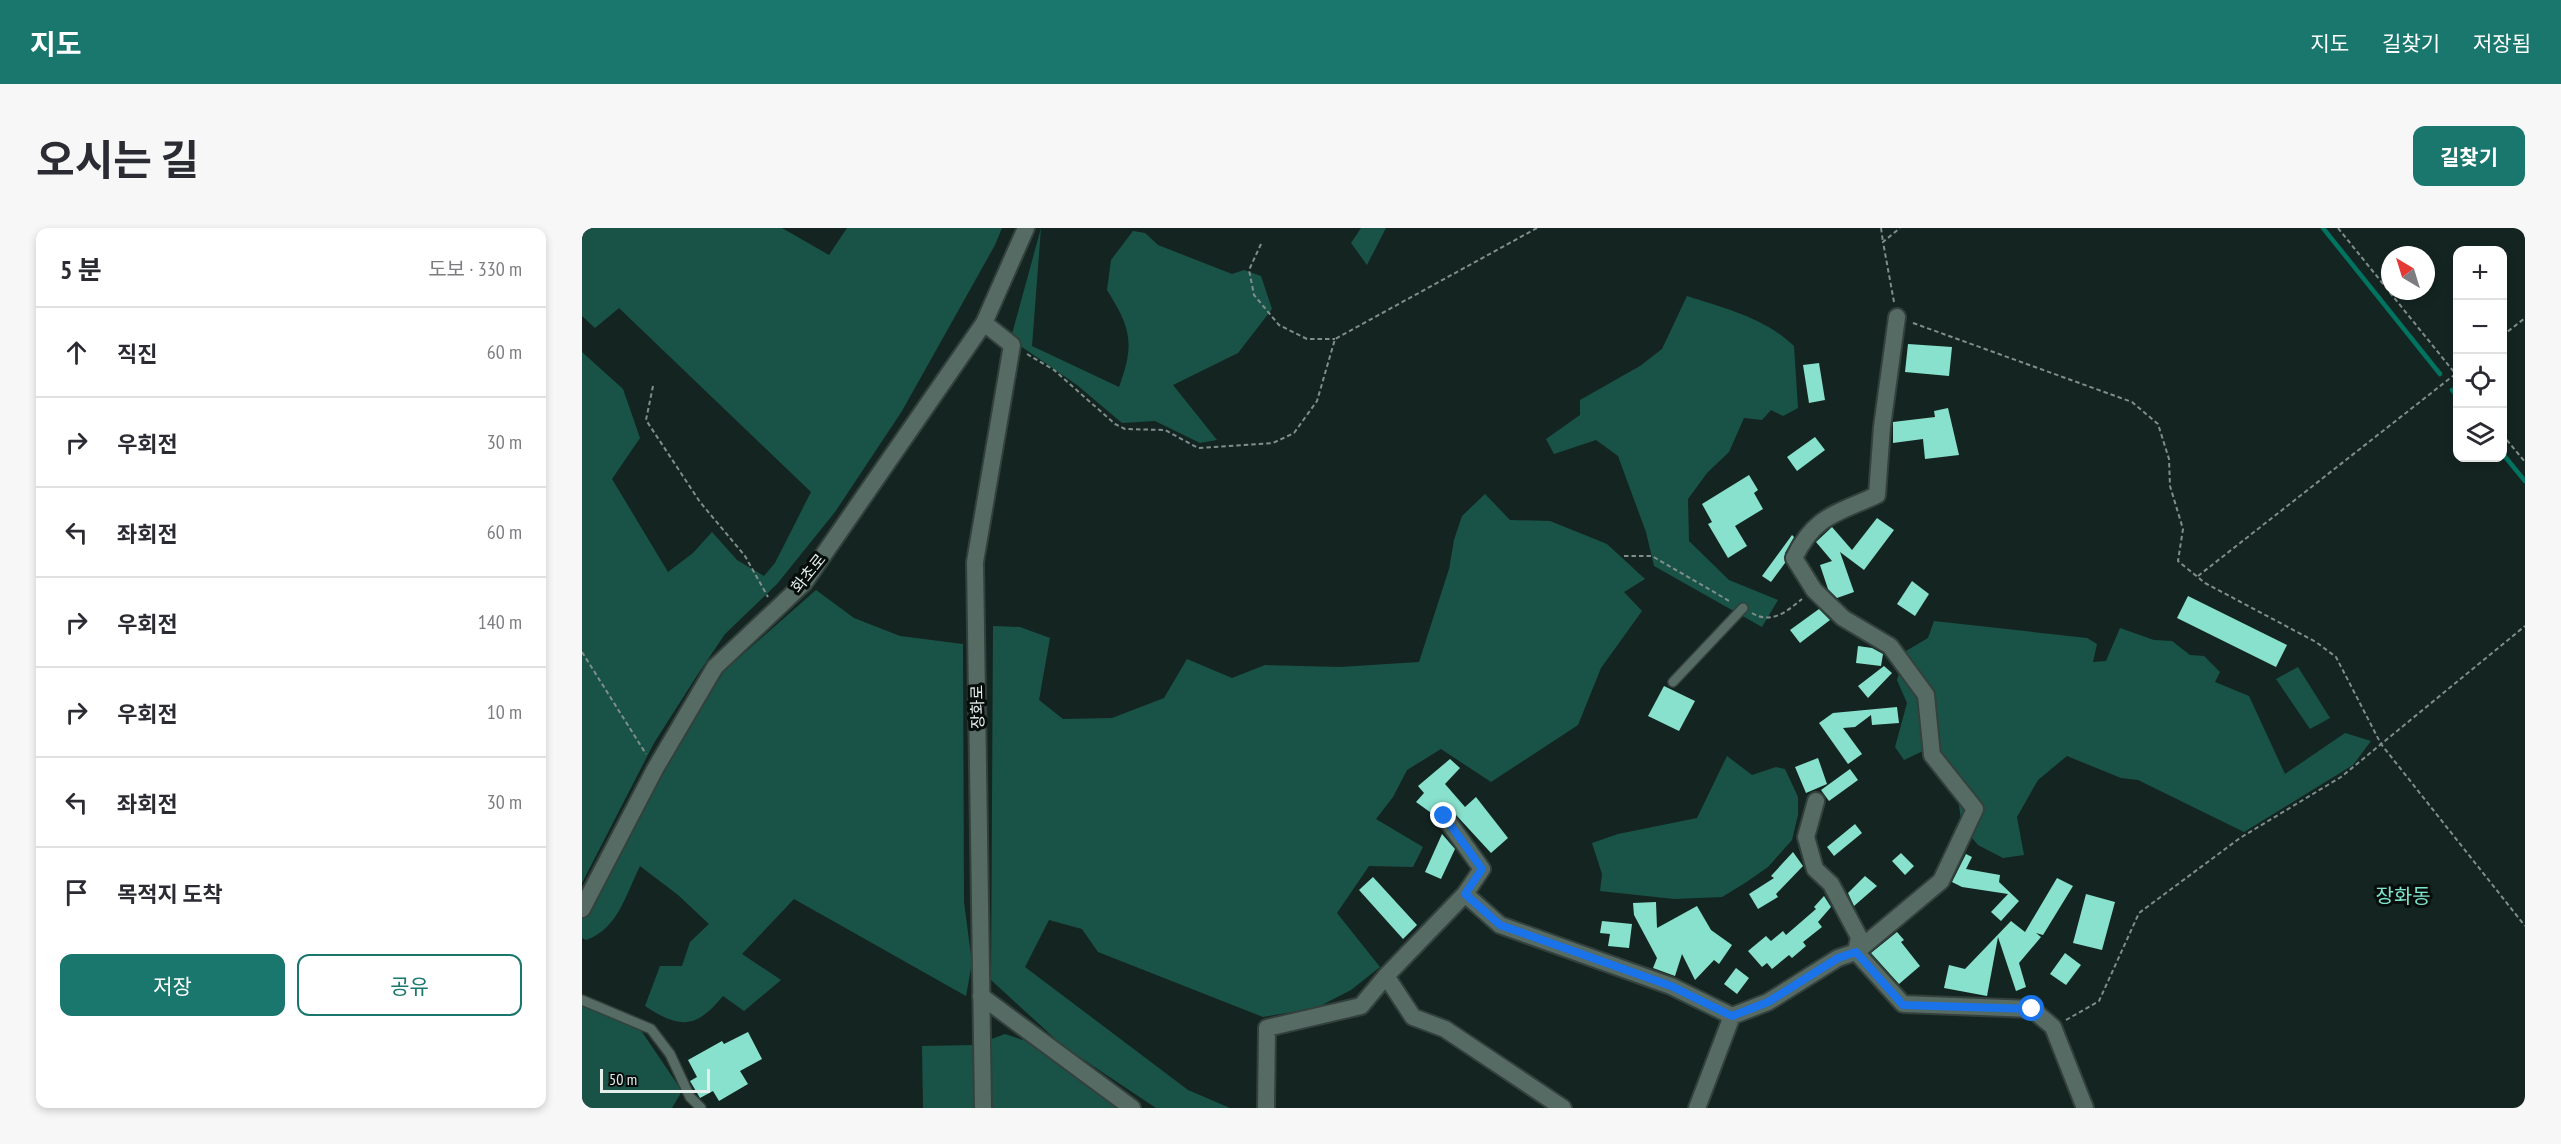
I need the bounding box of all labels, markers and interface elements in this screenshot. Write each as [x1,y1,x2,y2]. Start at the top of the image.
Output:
text: 지도 [30,25,82,62]
text: 지도 [2310,30,2349,57]
text: 길찾기 [2382,30,2440,57]
text: 저장됨 [2473,30,2531,57]
button: 길찾기 [2413,126,2525,186]
text: 오시는 길 [36,132,199,187]
north arrow [2381,246,2435,300]
map controls [2453,246,2507,462]
button: + [2453,246,2507,300]
text: 5 분 [60,253,102,286]
text: 도보 · 330 m [428,256,522,282]
button: − [2453,300,2507,354]
icon: ahead [60,336,93,369]
text: 60 m [487,339,522,365]
text: 직진 [117,340,157,368]
button: locate [2453,354,2507,408]
button: layers [2453,408,2507,462]
icon: right [60,426,93,459]
text: 30 m [487,429,522,455]
text: 우회전 [117,430,178,458]
icon: left [60,516,93,549]
text: 60 m [487,519,522,545]
text: 좌회전 [117,520,178,548]
street label: 화초로 [786,549,830,596]
icon: right [60,606,93,639]
text: 140 m [478,609,522,635]
text: 우회전 [117,610,178,638]
street label: 장화로 [967,684,987,729]
icon: right [60,696,93,729]
text: 10 m [487,699,522,725]
text: 우회전 [117,700,178,728]
icon: left [60,786,93,819]
text: 30 m [487,789,522,815]
text: 좌회전 [117,790,178,818]
route end [1430,802,1456,828]
icon: arrive [60,876,93,909]
text: 목적지 도착 [117,880,223,908]
district label: 장화동 [2375,883,2431,909]
button: 저장 [60,954,285,1016]
button: 공유 [297,954,522,1016]
route start [2018,995,2044,1021]
scale bar [600,1066,710,1094]
text: 50 m [609,1069,637,1089]

